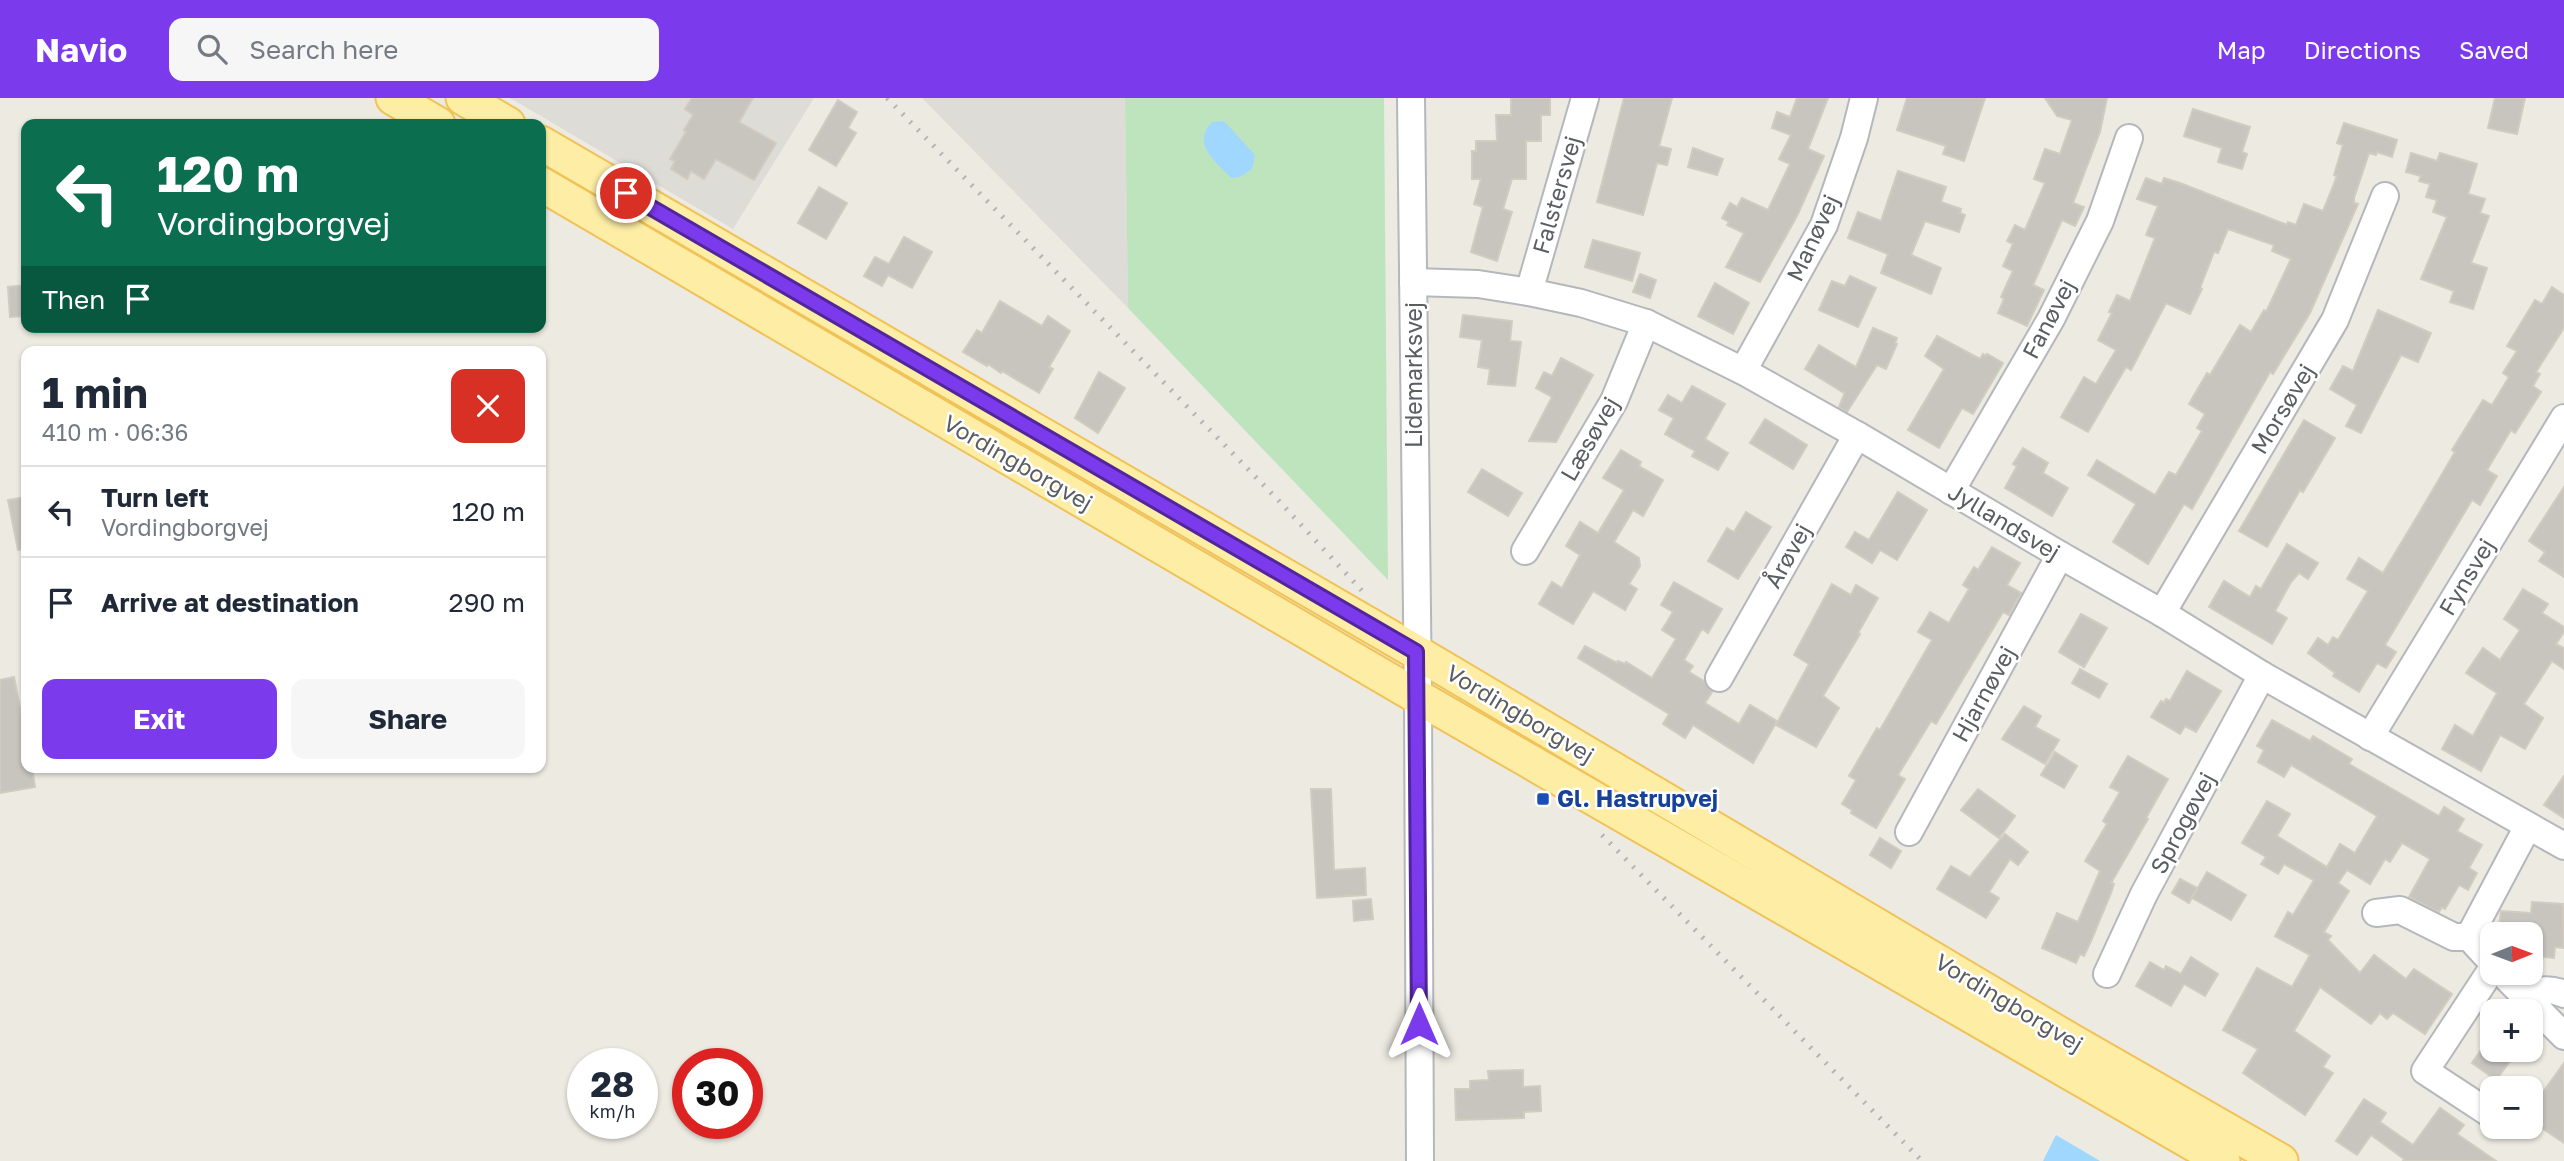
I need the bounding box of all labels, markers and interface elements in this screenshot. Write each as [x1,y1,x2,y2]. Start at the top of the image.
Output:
search box [169,18,659,81]
text: Navio [35,30,127,69]
icon: search [193,30,231,68]
text: Search here [249,34,398,65]
text: Map [2217,35,2266,64]
text: Directions [2304,35,2421,64]
text: Saved [2459,35,2529,64]
street label: Falstersvej [1526,133,1586,257]
text: 120 m [157,144,299,203]
icon: left [42,147,133,238]
pin [596,163,656,223]
icon: arrive [607,174,645,212]
street label: Manøvej [1780,190,1844,285]
text: Vordingborgvej [157,204,391,242]
street label: Fanøvej [2016,274,2081,363]
icon: arrive [119,280,157,318]
text: Then [42,284,105,315]
street label: Lidemarksvej [1399,302,1427,448]
street label: Morsøvej [2244,358,2320,459]
text: 1 min [42,367,148,417]
button: close [451,369,525,443]
street label: Læsøvej [1554,391,1624,486]
street label: Vordingborgvej [939,408,1098,516]
text: 410 m · 06:36 [42,418,188,446]
street label: Jyllandsvej [1943,477,2066,566]
text: Turn left [101,482,209,513]
icon: left [42,493,80,531]
text: 120 m [452,496,525,527]
text: Vordingborgvej [101,513,269,541]
street label: Årøvej [1757,518,1816,593]
street label: Fynsvej [2432,533,2500,620]
icon: arrive [42,584,80,622]
text: Arrive at destination [101,587,359,618]
text: 290 m [449,587,525,618]
street label: Hjarnøvej [1945,641,2021,746]
street label: Vordingborgvej [1441,658,1600,768]
button: Exit [42,679,277,759]
button: Share [291,679,525,759]
street label: Sprogøvej [2144,767,2221,878]
place label: Gl. Hastrupvej [1557,784,1718,812]
marker: Gl. Hastrupvej [1535,791,1551,807]
north arrow [2480,922,2543,985]
map controls [2480,922,2543,1139]
street label: Vordingborgvej [1930,947,2089,1057]
position arrow [1382,987,1456,1061]
button: + [2480,999,2543,1062]
speed limit sign: 30 [672,1048,763,1139]
text: 28 [591,1063,634,1105]
button: − [2480,1076,2543,1139]
text: km/h [590,1100,635,1122]

